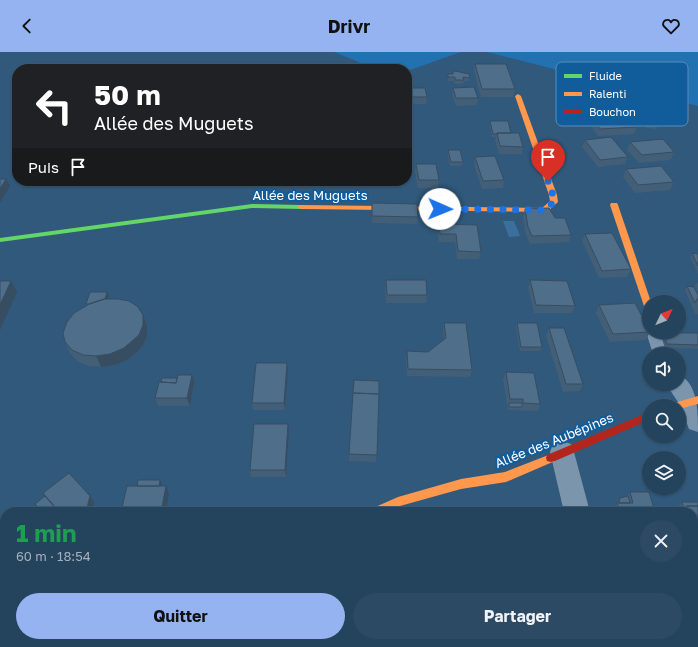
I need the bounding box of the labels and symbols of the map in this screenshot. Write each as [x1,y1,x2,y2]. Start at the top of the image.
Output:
legend [556,62,688,126]
text: Fluide [589,69,622,82]
text: Ralenti [589,87,626,100]
text: Bouchon [589,105,636,118]
pin [531,140,565,181]
street label: Allée des Muguets [252,187,368,203]
position arrow [419,188,461,230]
north arrow [642,295,686,339]
street label: Allée des Aubépines [492,409,616,471]

